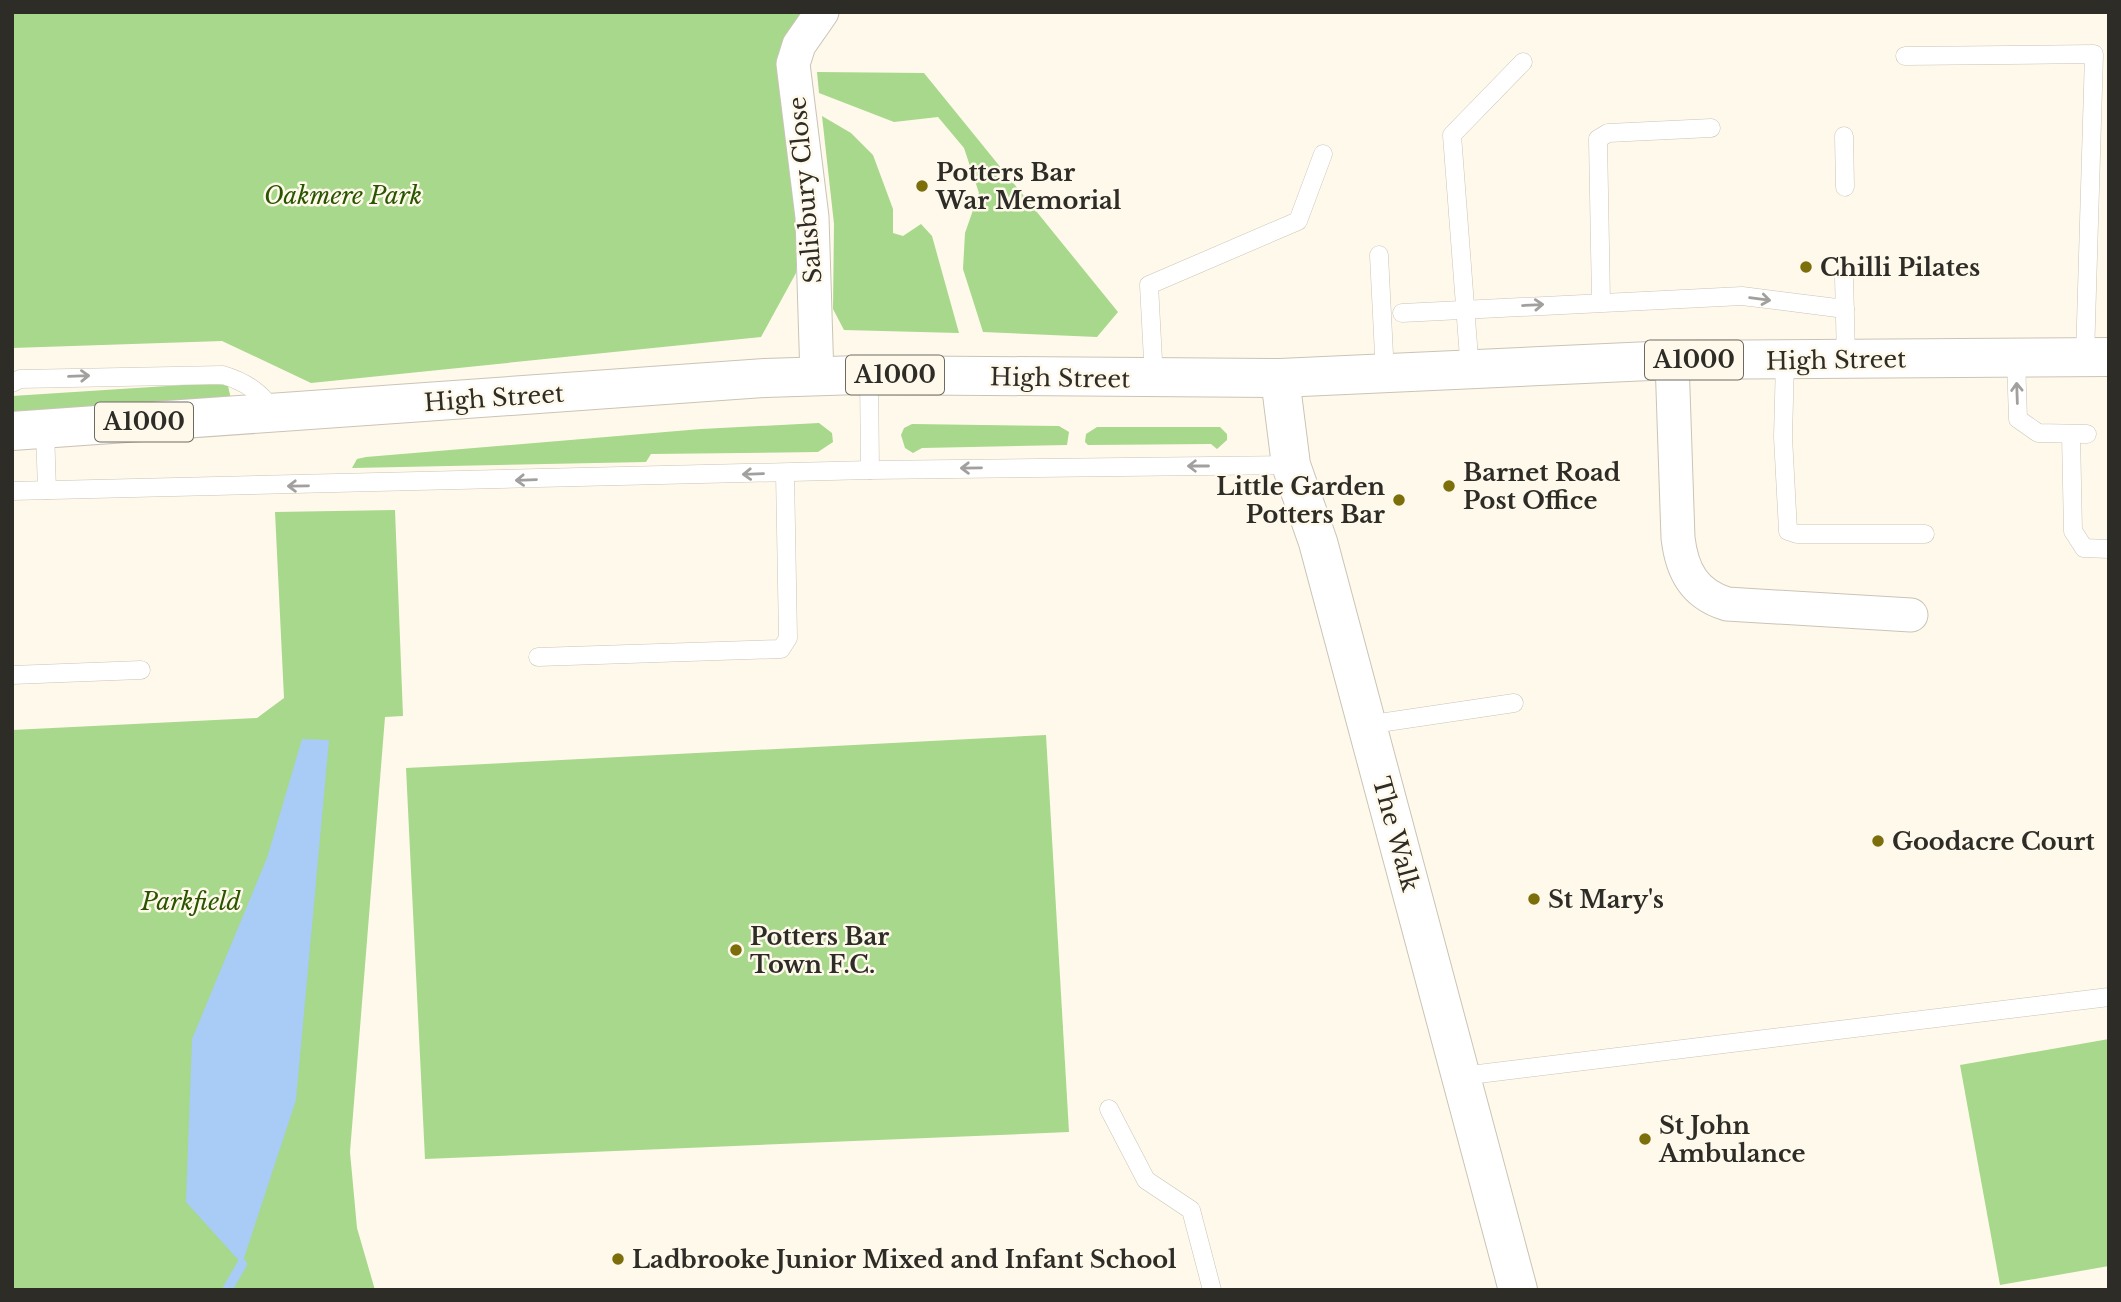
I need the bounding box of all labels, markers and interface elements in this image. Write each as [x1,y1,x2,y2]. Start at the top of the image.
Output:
street label: Salisbury Close [782,95,828,285]
place label: Potters Bar War Memorial [935,158,1122,215]
marker: Potters Bar War Memorial [914,178,930,194]
park label: Oakmere Park [264,181,422,210]
place label: Chilli Pilates [1820,253,1980,282]
marker: Chilli Pilates [1798,259,1814,275]
one-way arrow [1748,292,1771,305]
one-way arrow [1521,299,1544,312]
road number: A1000 [1645,340,1743,380]
street label: High Street [1766,344,1906,376]
road number: A1000 [846,356,944,394]
street label: High Street [990,362,1130,394]
one-way arrow [68,369,91,382]
street label: High Street [423,379,565,417]
one-way arrow [2011,382,2024,405]
road number: A1000 [95,402,193,442]
place label: Barnet Road Post Office [1463,458,1621,515]
one-way arrow [1187,459,1210,473]
one-way arrow [959,461,982,475]
one-way arrow [742,467,765,481]
place label: Little Garden Potters Bar [1216,472,1386,529]
one-way arrow [515,473,538,487]
marker: Barnet Road Post Office [1441,478,1457,494]
one-way arrow [287,479,310,492]
marker: Little Garden Potters Bar [1391,492,1407,508]
street label: The Walk [1367,774,1425,895]
place label: Goodacre Court [1892,827,2095,856]
marker: Goodacre Court [1870,833,1886,849]
place label: St Mary's [1548,885,1664,914]
park label: Parkfield [140,887,242,916]
marker: St Mary's [1526,891,1542,907]
place label: Potters Bar Town F.C. [750,922,889,979]
marker: Potters Bar Town F.C. [728,942,744,958]
place label: St John Ambulance [1658,1111,1805,1168]
marker: St John Ambulance [1637,1131,1653,1147]
place label: Ladbrooke Junior Mixed and Infant School [632,1245,1177,1274]
marker: Ladbrooke Junior Mixed and Infant School [610,1251,626,1267]

